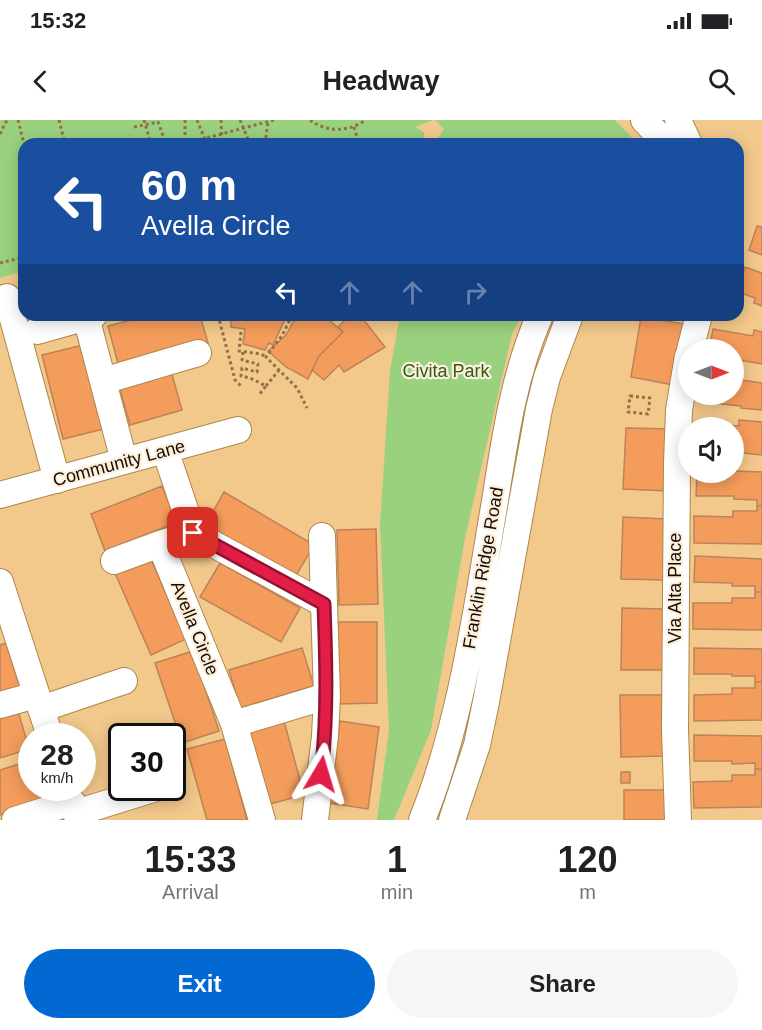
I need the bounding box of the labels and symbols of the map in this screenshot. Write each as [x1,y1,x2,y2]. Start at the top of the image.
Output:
north arrow [678,339,744,405]
park label: Civita Park [402,361,491,381]
street label: Community Lane [51,436,187,490]
street label: Franklin Ridge Road [459,485,507,651]
pin [167,507,218,558]
street label: Via Alta Place [665,533,685,643]
street label: Avella Circle [167,578,223,678]
speed limit sign: 30 [108,723,186,801]
position arrow [289,742,353,806]

